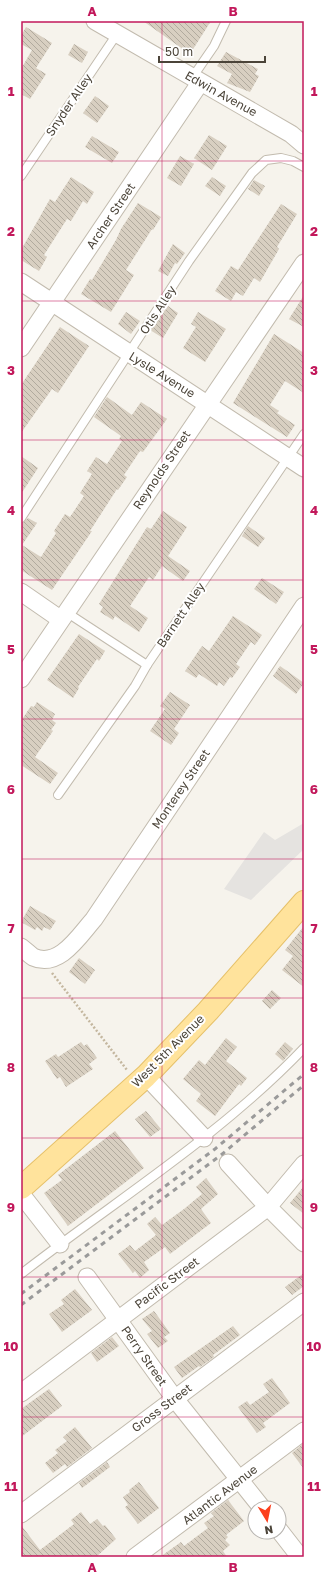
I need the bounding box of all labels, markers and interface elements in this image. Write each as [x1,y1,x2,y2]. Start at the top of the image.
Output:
text: A [87,3,97,19]
text: B [228,3,238,19]
scale bar [159,38,265,64]
text: 50 m [165,44,193,59]
street label: Edwin Avenue [183,68,260,120]
street label: Snyder Alley [42,70,95,139]
text: 1 [8,83,15,99]
text: 1 [311,83,318,99]
street label: Archer Street [83,180,138,252]
text: 2 [7,223,15,239]
text: 2 [310,223,318,239]
street label: Otis Alley [136,282,179,337]
street label: Lysle Avenue [126,348,198,401]
text: 3 [7,362,15,378]
text: 3 [310,362,318,378]
street label: Reynolds Street [130,427,194,512]
text: 4 [7,502,15,518]
text: 4 [310,502,318,518]
street label: Barnett Alley [153,579,208,650]
text: 5 [7,641,15,657]
text: 5 [310,641,318,657]
street label: Monterey Street [148,746,213,831]
text: 6 [7,781,15,797]
text: 6 [310,781,318,797]
text: 7 [7,920,15,936]
text: 7 [310,920,318,936]
street label: West 5th Avenue [128,1011,207,1090]
text: 8 [7,1059,15,1075]
text: 8 [310,1059,318,1075]
text: 9 [7,1199,15,1215]
text: 9 [310,1199,318,1215]
street label: Pacific Street [131,1253,202,1312]
street label: Perry Street [118,1323,171,1389]
text: 10 [3,1338,19,1354]
text: 10 [306,1338,322,1354]
street label: Gross Street [129,1380,195,1435]
street label: Atlantic Avenue [179,1461,260,1528]
text: 11 [4,1478,18,1494]
text: 11 [307,1478,321,1494]
north arrow [247,1500,287,1540]
text: N [264,1523,274,1537]
text: A [87,1559,97,1575]
text: B [228,1559,238,1575]

